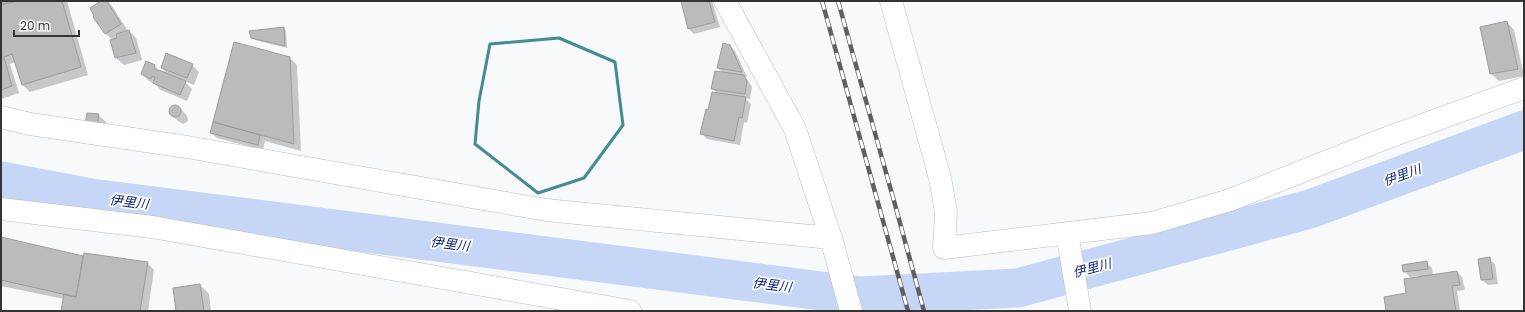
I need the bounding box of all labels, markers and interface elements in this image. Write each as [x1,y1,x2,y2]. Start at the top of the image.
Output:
scale bar [14,12,79,38]
text: 20 m [20,17,50,34]
water label: 伊里川 [1380,159,1425,191]
water label: 伊里川 [108,190,151,214]
water label: 伊里川 [429,232,472,256]
water label: 伊里川 [1071,253,1115,282]
water label: 伊里川 [751,273,794,297]

